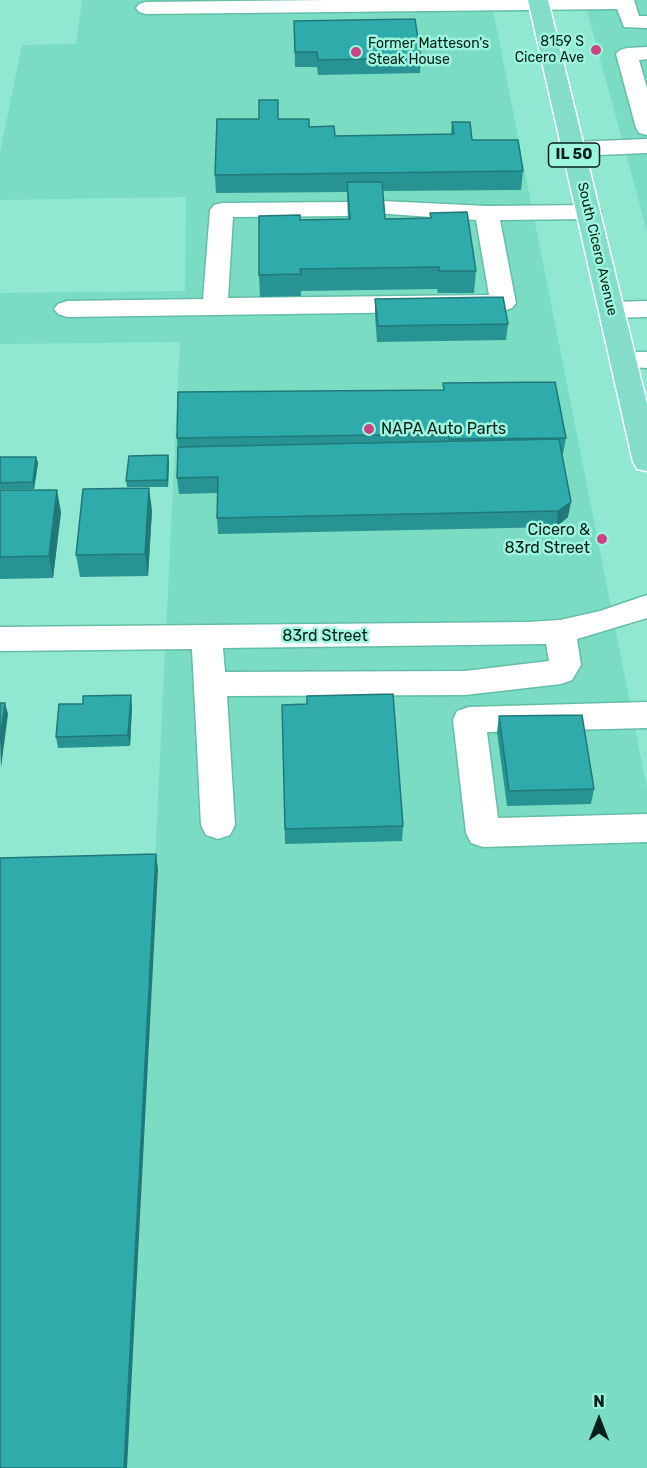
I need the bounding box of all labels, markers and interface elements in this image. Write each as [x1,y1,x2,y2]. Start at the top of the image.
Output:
place label: 8159 S Cicero Ave [515,34,584,66]
place label: Former Matteson's Steak House [368,36,489,68]
marker: 8159 S Cicero Ave [589,43,603,57]
marker: Former Matteson's Steak House [349,45,363,59]
road number: IL 50 [548,143,600,167]
street label: South Cicero Avenue [573,181,621,317]
place label: NAPA Auto Parts [381,419,506,439]
marker: NAPA Auto Parts [362,422,376,436]
place label: Cicero & 83rd Street [505,520,590,558]
marker: Cicero & 83rd Street [595,532,609,546]
street label: 83rd Street [282,626,368,646]
north arrow [569,1390,629,1450]
text: N [593,1392,605,1411]

